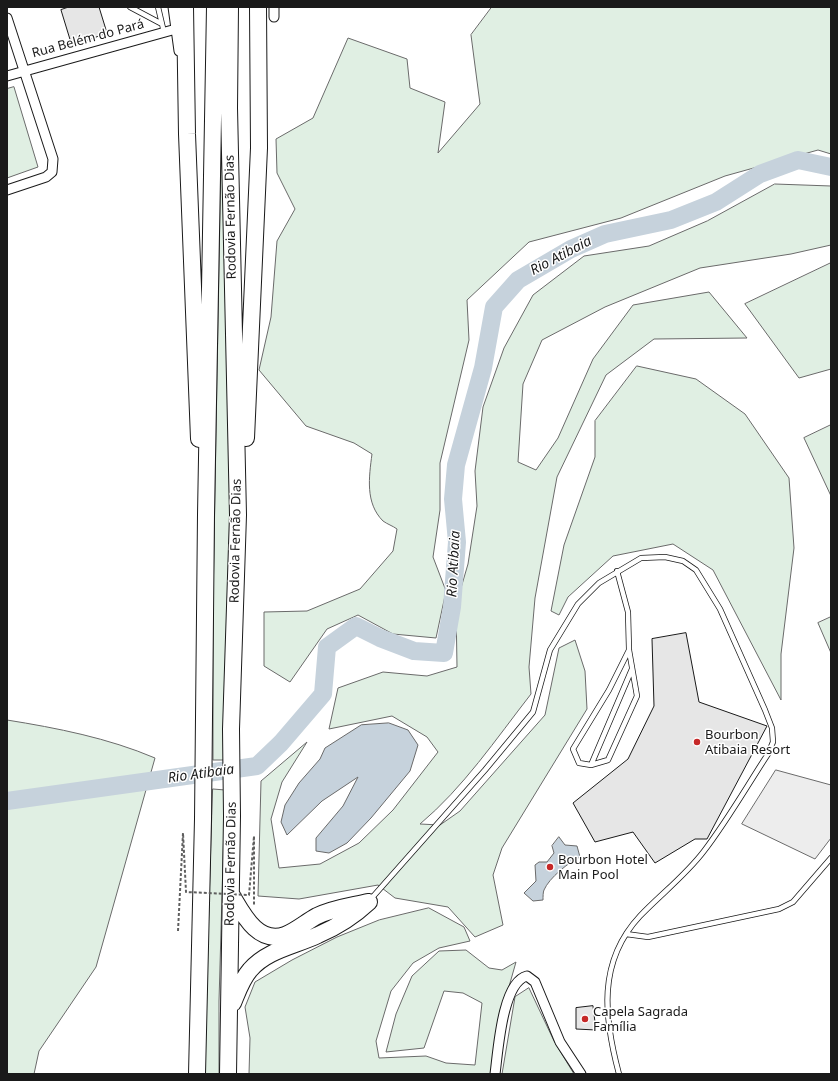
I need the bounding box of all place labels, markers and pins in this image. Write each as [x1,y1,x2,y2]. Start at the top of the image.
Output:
place label: Bourbon Atibaia Resort [705,727,790,758]
marker: Bourbon Atibaia Resort [692,737,702,747]
place label: Bourbon Hotel Main Pool [558,852,648,883]
marker: Bourbon Hotel Main Pool [545,862,555,872]
place label: Capela Sagrada Família [593,1004,688,1035]
marker: Capela Sagrada Família [580,1014,590,1024]

